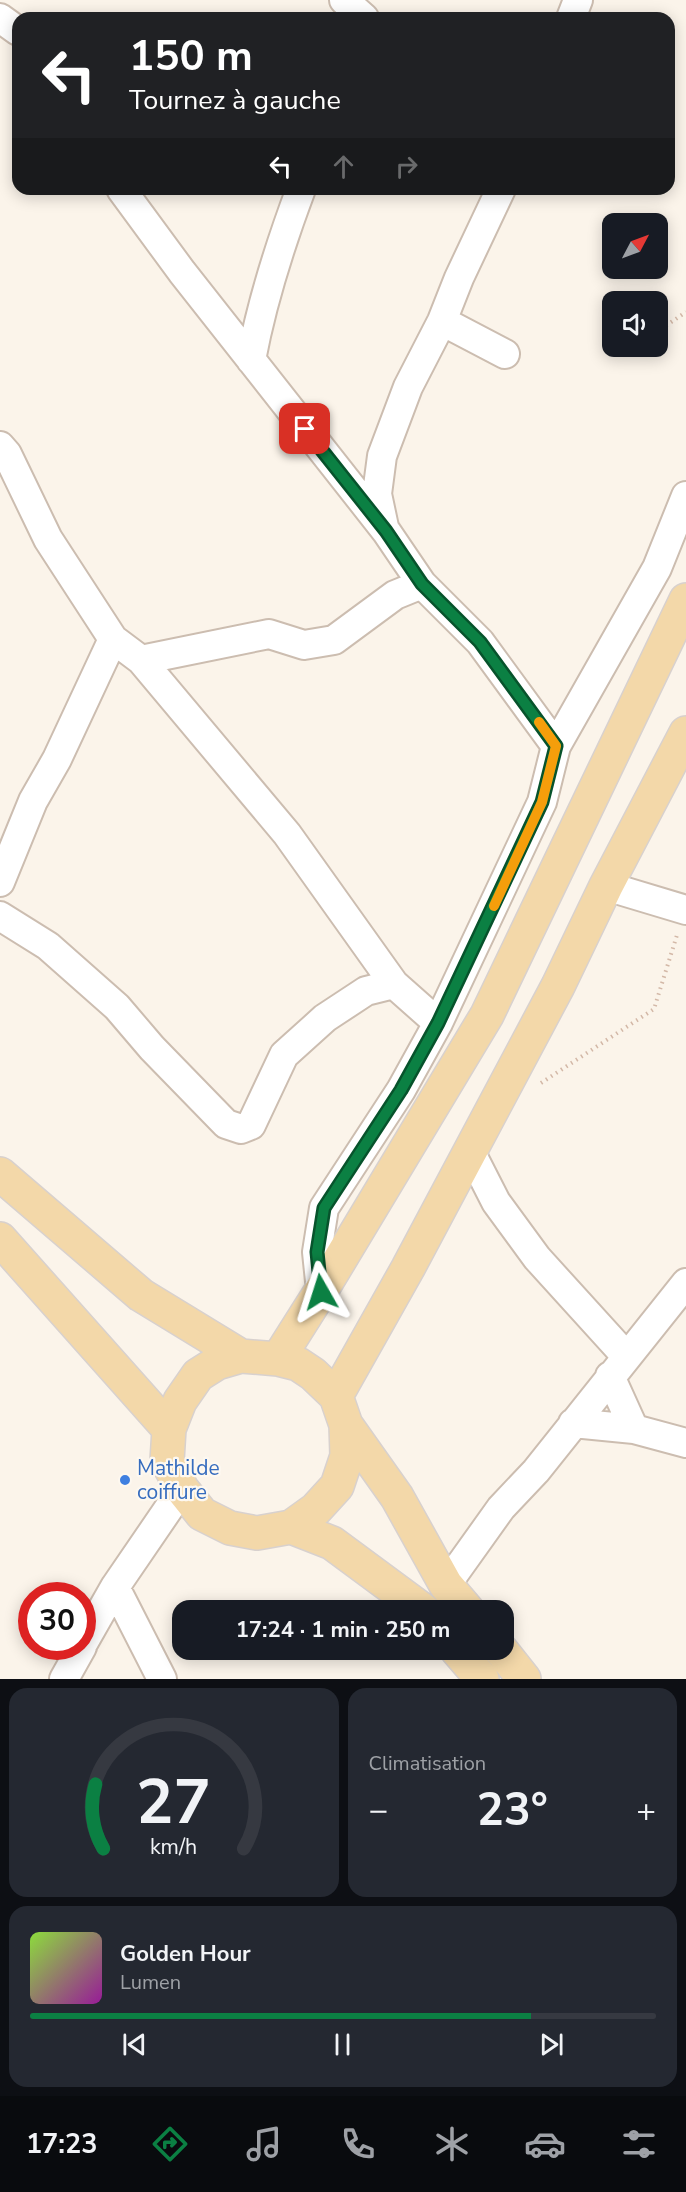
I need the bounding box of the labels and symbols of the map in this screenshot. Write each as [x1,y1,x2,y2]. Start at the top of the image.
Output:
north arrow [602,213,668,279]
pin [279,403,330,454]
position arrow [289,1260,353,1324]
place label: Mathilde coiffure [137,1454,220,1506]
marker: Mathilde coiffure [118,1473,132,1487]
speed limit sign: 30 [18,1582,96,1660]

